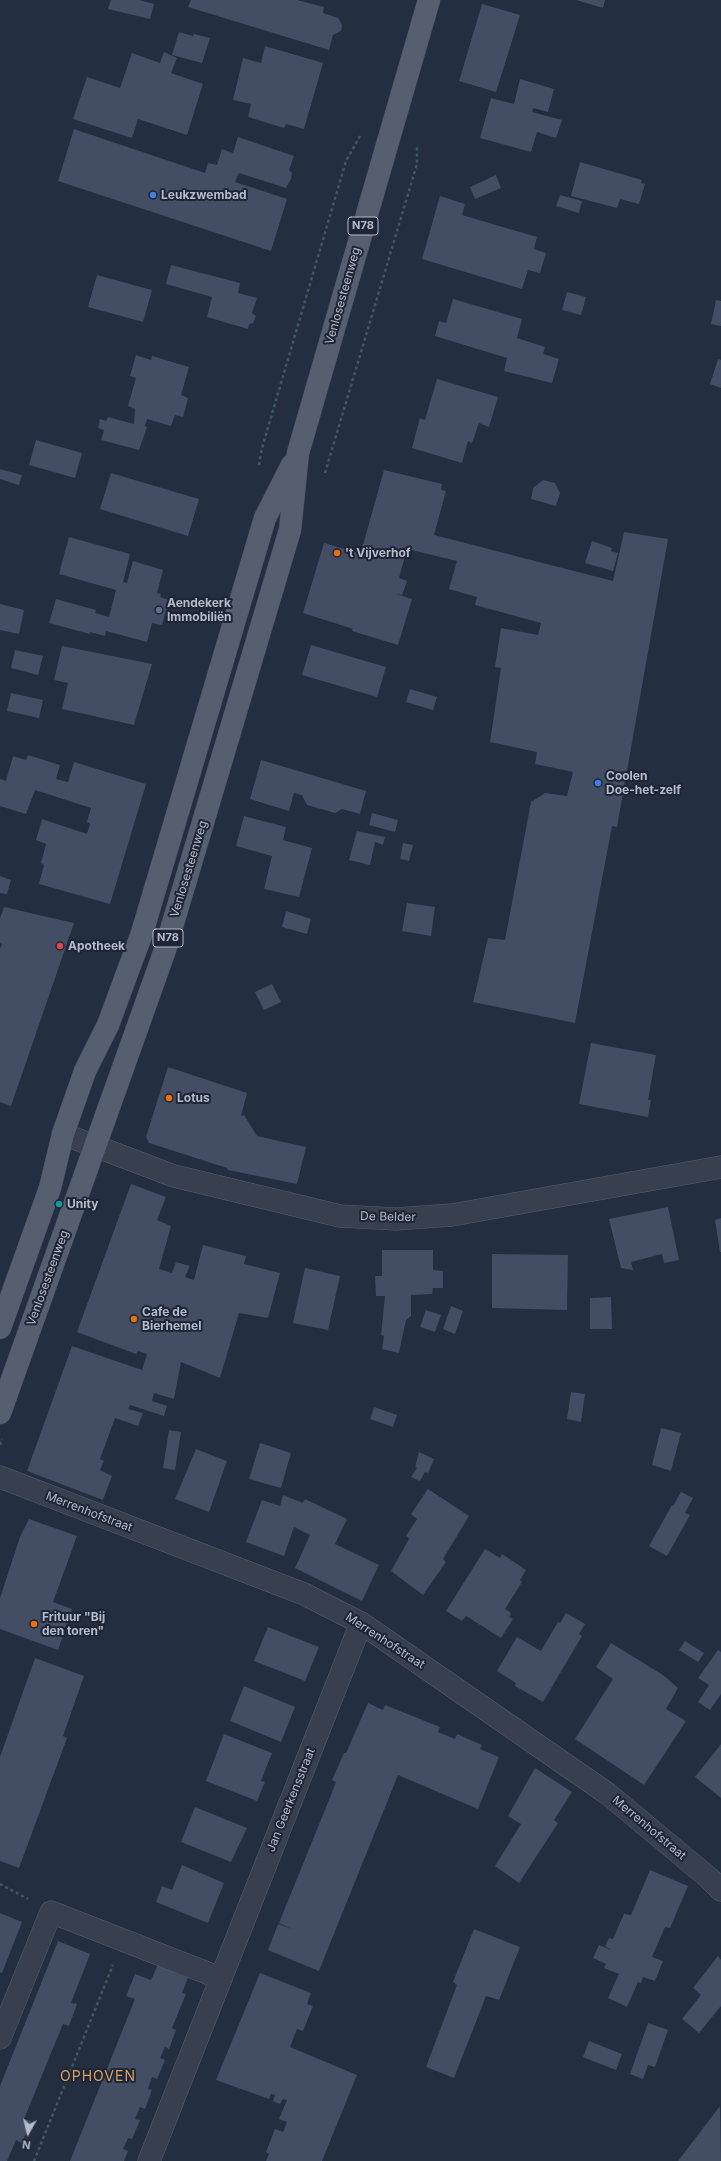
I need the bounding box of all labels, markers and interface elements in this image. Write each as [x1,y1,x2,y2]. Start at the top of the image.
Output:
place label: Leukzwembad [161,188,247,202]
marker: Leukzwembad [148,190,158,200]
road number: N78 [348,217,378,235]
street label: Venlosesteenweg [322,246,364,346]
place label: 't Vijverhof [345,546,411,560]
marker: 't Vijverhof [332,548,342,558]
place label: Aendekerk Immobiliën [167,596,232,624]
marker: Aendekerk Immobiliën [154,605,164,615]
place label: Coolen Doe-het-zelf [606,769,681,797]
marker: Coolen Doe-het-zelf [593,778,603,788]
street label: Venlosesteenweg [167,819,211,919]
road number: N78 [153,929,183,947]
place label: Apotheek [68,939,125,953]
marker: Apotheek [55,941,65,951]
place label: Lotus [177,1091,210,1105]
marker: Lotus [164,1093,174,1103]
place label: Unity [67,1197,98,1211]
marker: Unity [54,1199,64,1209]
street label: De Belder [360,1209,416,1225]
street label: Venlosesteenweg [24,1228,72,1328]
place label: Cafe de Bierhemel [142,1305,201,1333]
marker: Cafe de Bierhemel [129,1314,139,1324]
street label: Merrenhofstraat [44,1489,134,1535]
place label: Frituur "Bij den toren" [42,1610,105,1638]
street label: Merrenhofstraat [343,1610,427,1672]
marker: Frituur "Bij den toren" [29,1619,39,1629]
street label: Jan Geerkensstraat [264,1746,318,1854]
street label: Merrenhofstraat [609,1793,689,1863]
district label: OPHOVEN [60,2069,136,2085]
north arrow [8,2113,48,2153]
text: N [21,2137,31,2152]

